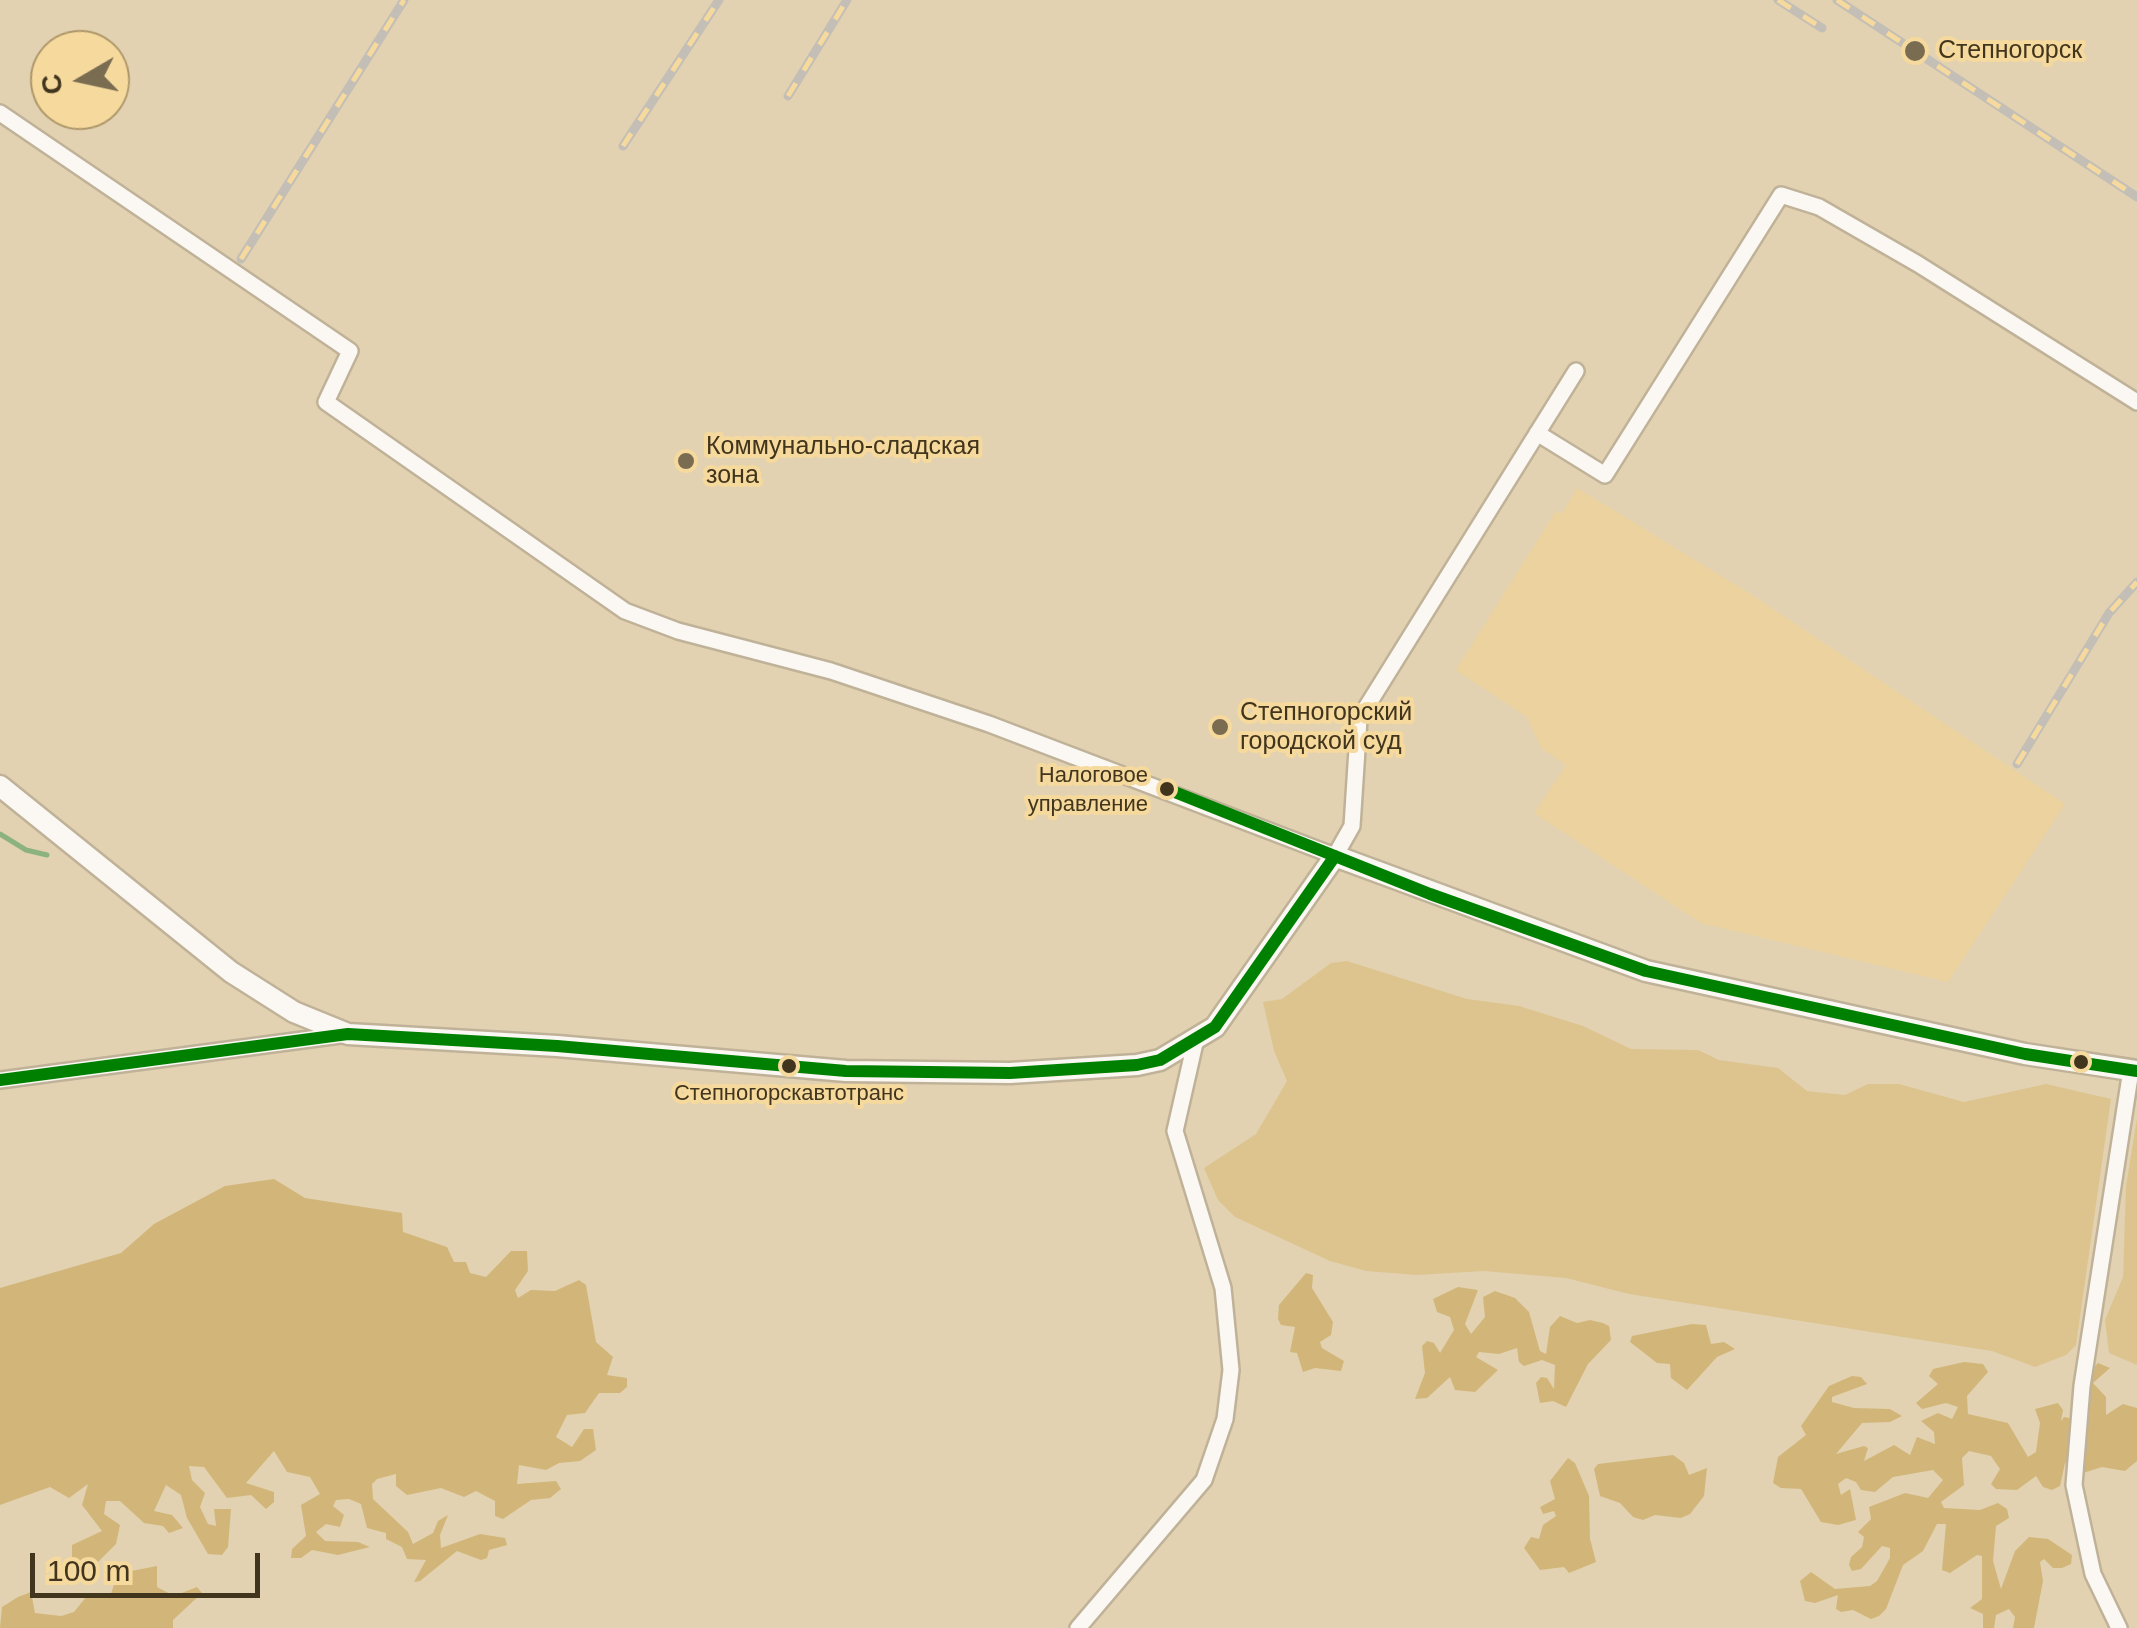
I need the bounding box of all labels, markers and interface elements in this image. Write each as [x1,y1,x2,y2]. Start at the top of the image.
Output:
north arrow [30,30,130,130]
place label: Степногорск [1938,36,2082,66]
marker: Степногорск [1902,38,1928,64]
text: С [35,72,69,97]
place label: Коммунально-сладская зона [706,432,980,491]
marker: Коммунально-сладская зона [675,450,697,472]
place label: Степногорский городской суд [1240,698,1412,757]
marker: Степногорский городской суд [1209,716,1231,738]
place label: Налоговое управление [1028,763,1148,814]
marker: Налоговое управление [1157,779,1177,799]
unlabelled marker [2071,1052,2091,1072]
marker: Степногорскавтотранс [779,1056,799,1076]
place label: Степногорскавтотранс [674,1081,904,1107]
scale bar [35,1533,265,1595]
text: 100 m [47,1554,130,1587]

